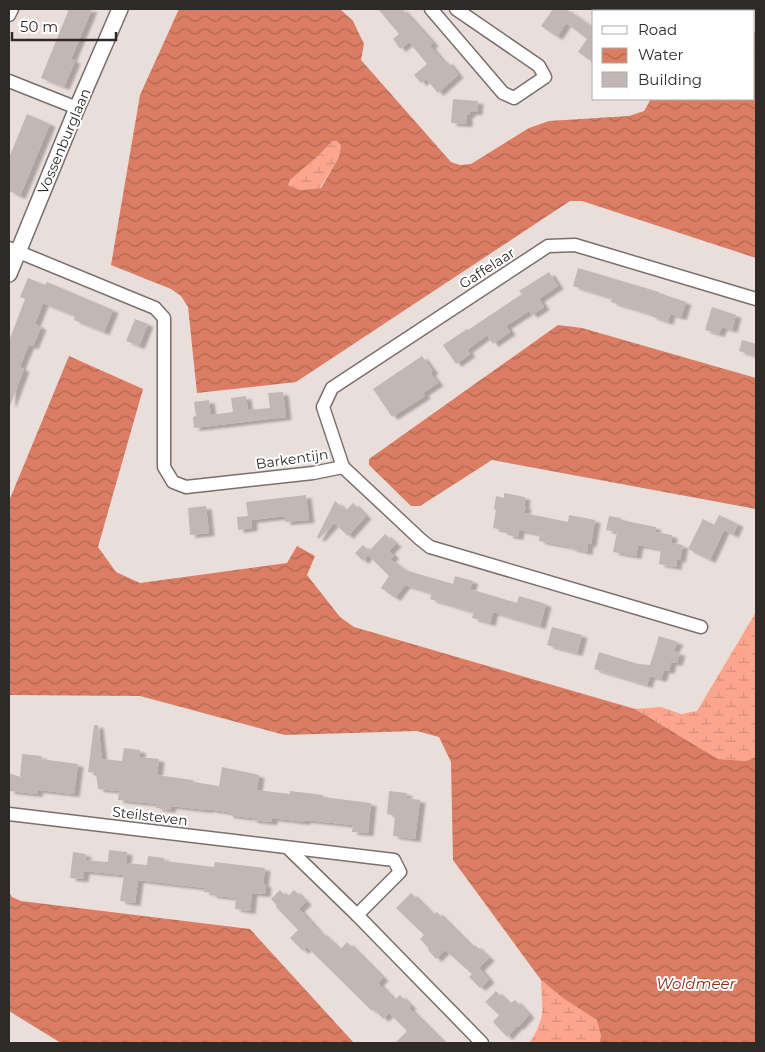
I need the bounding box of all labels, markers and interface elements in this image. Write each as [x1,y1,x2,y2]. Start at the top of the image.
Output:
scale bar [12,10,116,42]
legend [592,10,755,100]
text: 50 m [20,17,58,36]
text: Road [638,20,677,39]
text: Water [638,45,684,64]
text: Building [638,70,702,89]
street label: Vossenburglaan [34,85,94,197]
street label: Gaffelaar [456,243,519,293]
street label: Barkentijn [255,445,329,473]
street label: Steilsteven [111,802,189,830]
water label: Woldmeer [656,974,737,993]

